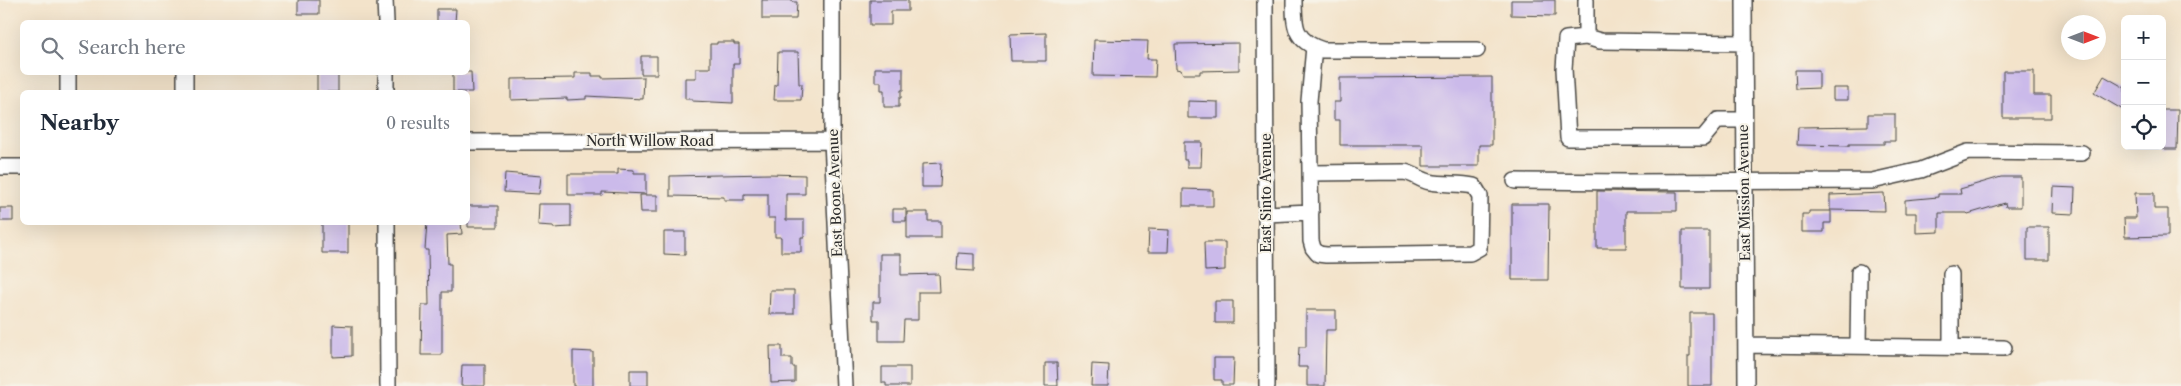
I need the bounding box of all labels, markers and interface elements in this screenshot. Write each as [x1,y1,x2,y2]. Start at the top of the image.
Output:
north arrow [2061,15,2106,60]
map controls [2121,15,2166,150]
button: + [2121,15,2166,60]
search box [20,20,470,75]
icon: search [38,34,66,62]
text: Search here [78,36,186,59]
button: − [2121,60,2166,105]
button: locate [2121,105,2166,150]
text: Nearby [40,110,119,135]
text: 0 results [386,113,450,133]
street label: East Mission Avenue [1734,124,1754,262]
street label: East Boone Avenue [824,128,846,257]
street label: North Willow Road [586,132,715,150]
street label: East Sinto Avenue [1257,133,1275,253]

